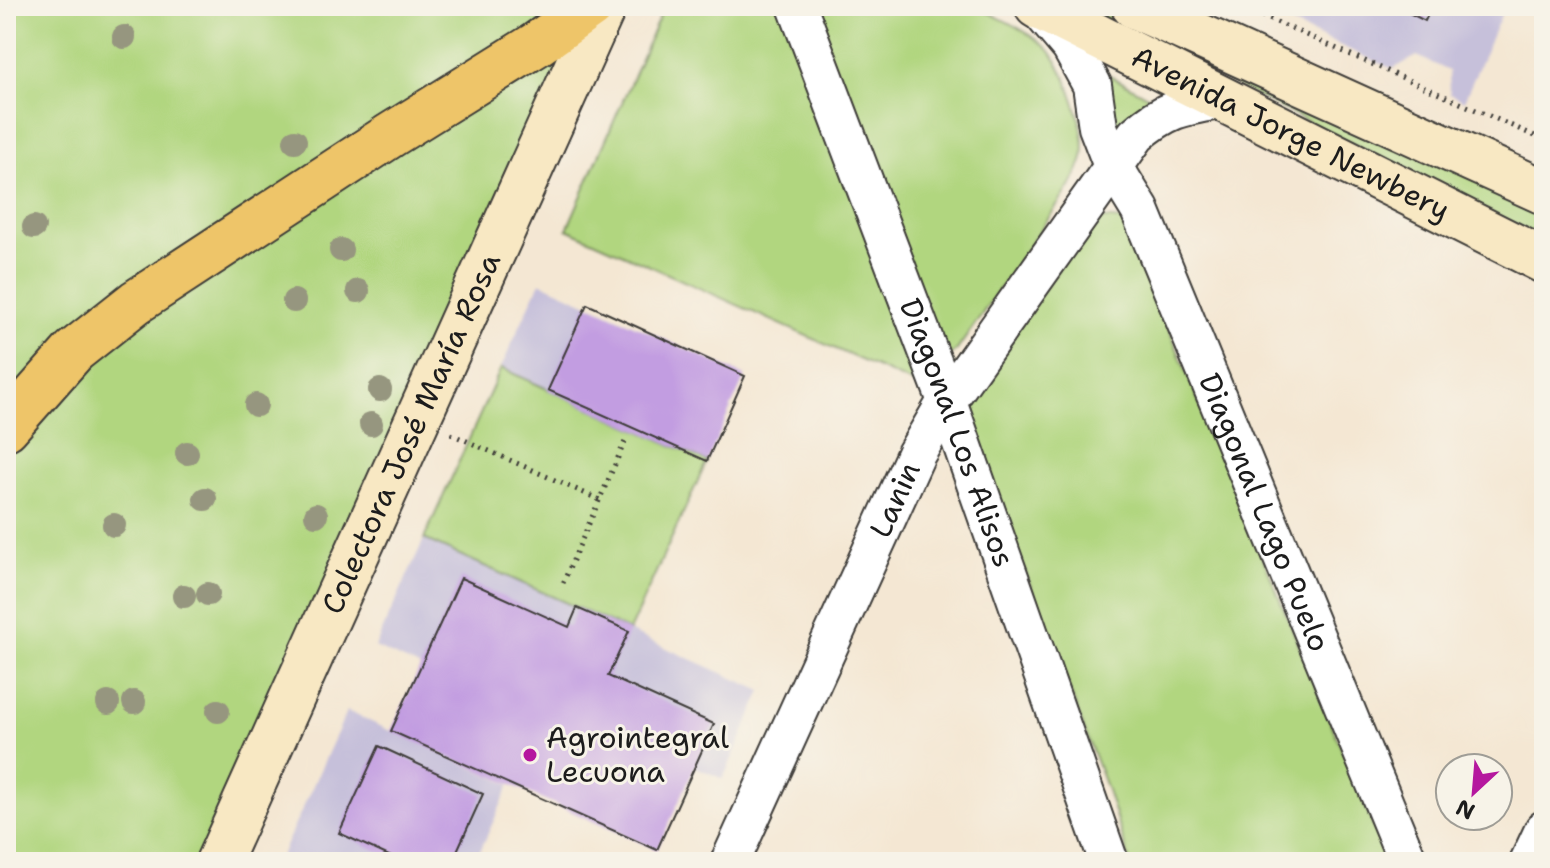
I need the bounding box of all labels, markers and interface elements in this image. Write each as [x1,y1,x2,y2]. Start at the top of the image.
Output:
street label: Avenida Jorge Newbery [1125,36,1457,230]
street label: Colectora José María Rosa [312,246,510,620]
street label: Diagonal Los Alisos [890,293,1025,573]
street label: Diagonal Lago Puelo [1189,367,1340,658]
street label: Lanin [860,455,930,544]
place label: Agrointegral Lecuona [546,717,729,792]
marker: Agrointegral Lecuona [521,746,539,764]
north arrow [1434,752,1514,832]
text: N [1451,793,1480,826]

